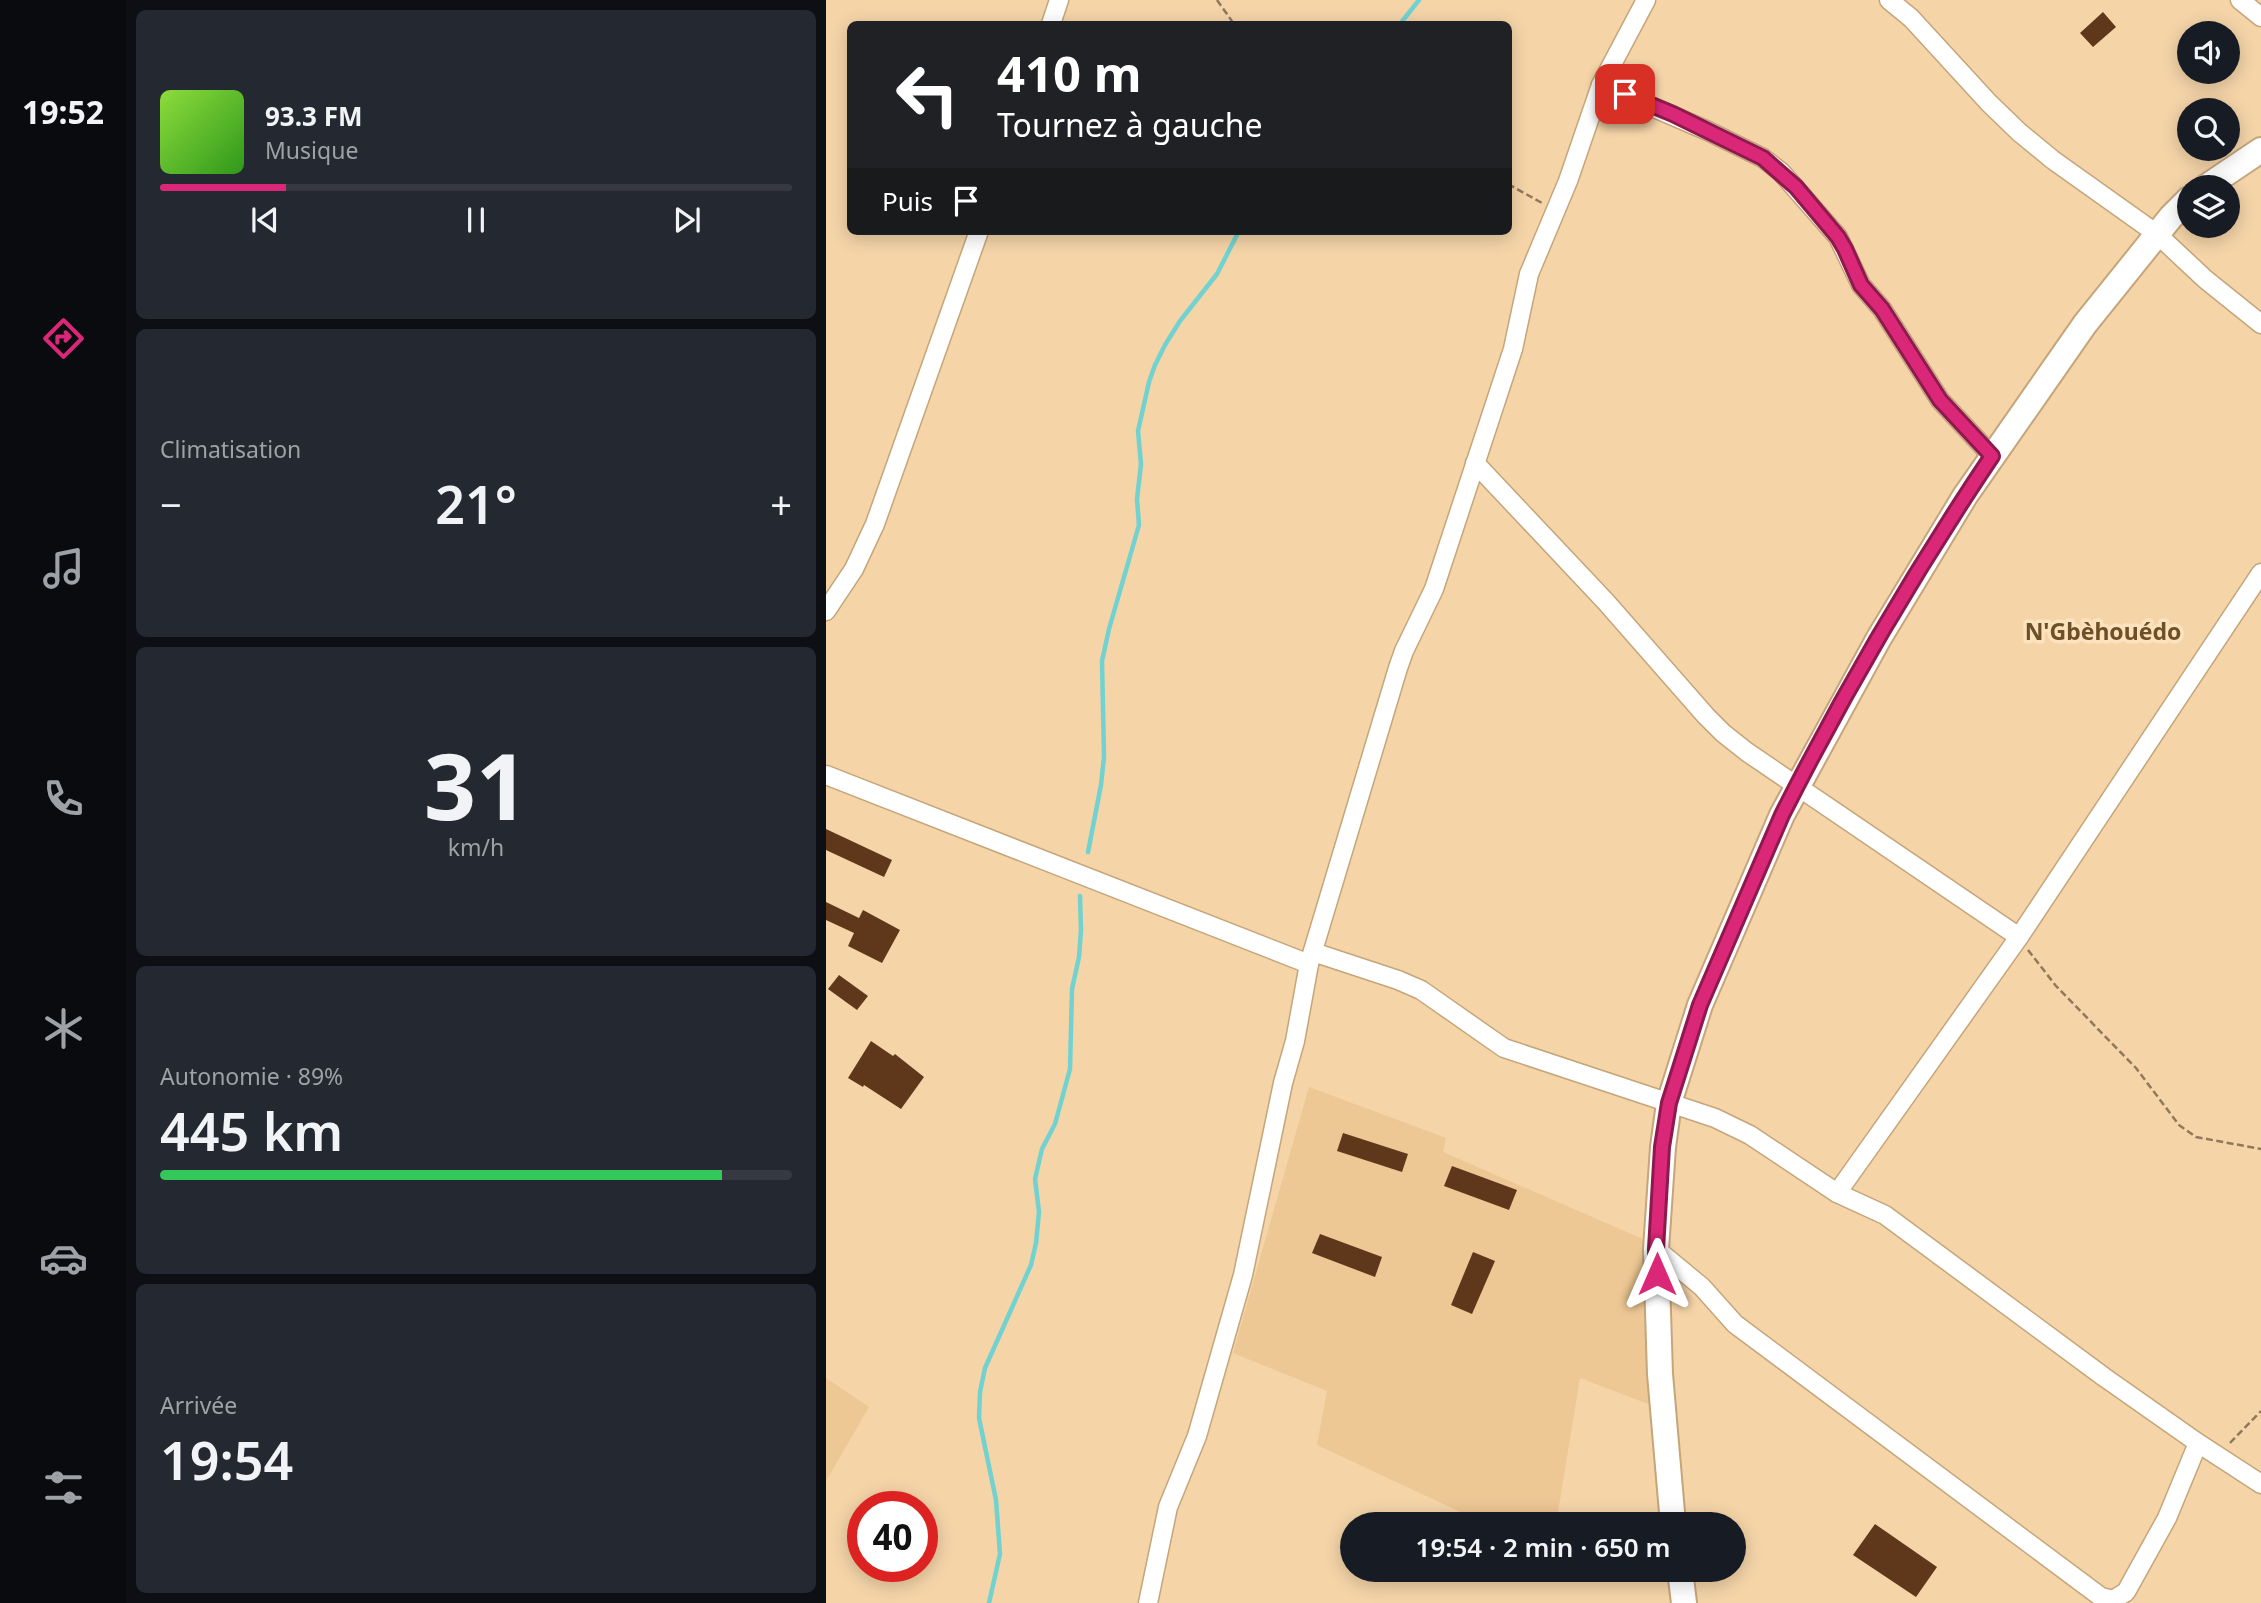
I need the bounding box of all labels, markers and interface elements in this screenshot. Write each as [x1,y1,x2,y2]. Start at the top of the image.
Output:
map controls [2177,21,2240,238]
button: sound [2177,21,2240,84]
text: 410 m [997,40,1142,106]
icon: left [882,49,973,140]
pin [1595,64,1655,124]
icon: arrive [1606,75,1644,113]
text: 19:52 [22,90,104,133]
text: 93.3 FM [265,98,362,134]
button: search [2177,98,2240,161]
text: Tournez à gauche [997,103,1263,146]
text: Musique [265,134,358,166]
button: layers [2177,175,2240,238]
icon: arrive [947,182,985,220]
text: Puis [882,183,933,219]
icon: previous [246,201,284,239]
icon: pause [457,201,495,239]
icon: next [668,201,706,239]
icon: directions [39,314,88,363]
text: Climatisation [160,433,301,465]
text: 21° [435,468,517,539]
text: − [160,478,182,530]
text: + [770,478,792,530]
icon: music [39,544,88,593]
district label: N'Gbèhouédo [2025,615,2181,647]
text: 31 [424,723,528,847]
icon: phone [39,774,88,823]
text: km/h [448,831,504,863]
icon: climate [39,1004,88,1053]
text: Autonomie · 89% [160,1060,343,1092]
text: 445 km [160,1095,343,1166]
icon: car [39,1234,88,1283]
position arrow [1620,1237,1694,1311]
text: Arrivée [160,1389,237,1421]
text: 19:54 [160,1424,293,1495]
icon: filters [39,1463,88,1512]
speed limit sign: 40 [847,1491,938,1582]
text: 19:54 · 2 min · 650 m [1416,1529,1670,1565]

